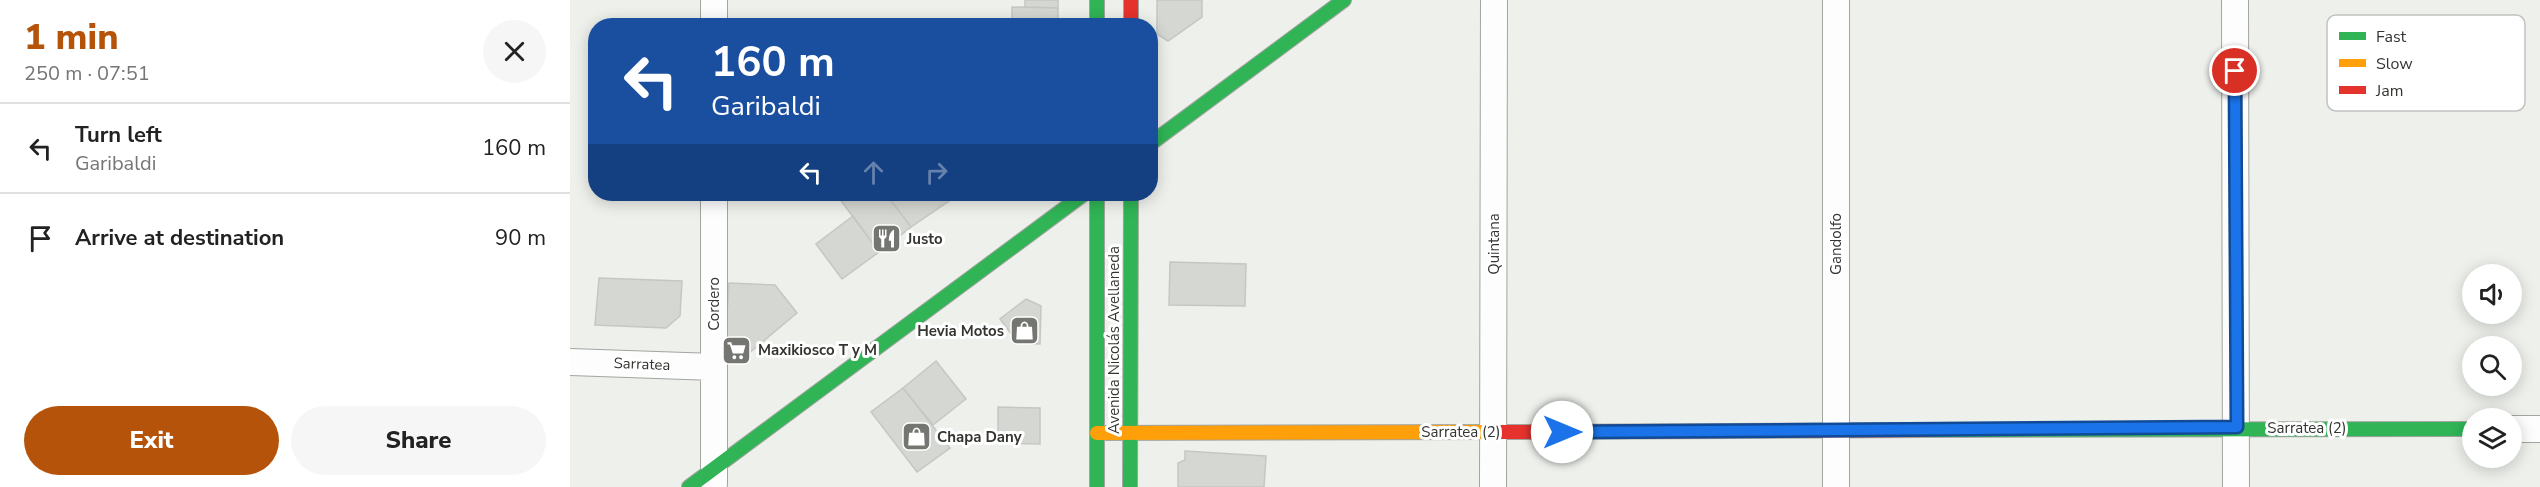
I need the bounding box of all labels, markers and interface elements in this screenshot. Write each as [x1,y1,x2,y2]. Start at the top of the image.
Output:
text: 1 min [24,13,119,62]
legend [2327,15,2525,111]
button: close [483,20,546,83]
text: Fast [2376,26,2407,48]
text: 160 m [711,34,835,91]
icon: left [612,42,690,120]
pin [2209,45,2260,96]
text: Slow [2376,53,2413,75]
icon: arrive [2218,54,2251,87]
text: 250 m · 07:51 [24,60,150,87]
text: Jam [2375,80,2403,102]
text: Garibaldi [711,88,821,125]
text: Turn left [75,120,162,150]
icon: left [24,132,57,165]
text: 160 m [482,133,546,163]
text: Garibaldi [75,150,156,177]
icon: left [794,156,827,189]
icon: ahead [857,156,890,189]
icon: right [920,156,953,189]
street label: Quintana [1484,213,1504,275]
street label: Gandolfo [1826,213,1846,275]
icon: arrive [24,222,57,255]
text: Arrive at destination [75,223,284,253]
text: 90 m [495,223,546,253]
restaurant icon: Justo [870,223,902,255]
place label: Justo [906,229,943,249]
street label: Avenida Nicolás Avellaneda [1104,246,1124,434]
map controls [2462,264,2522,468]
button: sound [2462,264,2522,324]
street label: Cordero [704,277,724,331]
shop icon: Hevia Motos [1009,315,1041,347]
place label: Hevia Motos [917,321,1004,341]
supermarket icon: Maxikiosco T y M [721,334,753,366]
button: search [2462,336,2522,396]
place label: Maxikiosco T y M [758,340,877,360]
street label: Sarratea [613,353,671,375]
position arrow [1530,400,1594,464]
button: Exit [24,406,279,475]
button: Share [291,406,546,475]
button: layers [2462,408,2522,468]
street label: Sarratea (2) [2267,418,2347,438]
shop icon: Chapa Dany [900,421,932,453]
street label: Sarratea (2) [1421,422,1501,442]
place label: Chapa Dany [937,427,1022,447]

